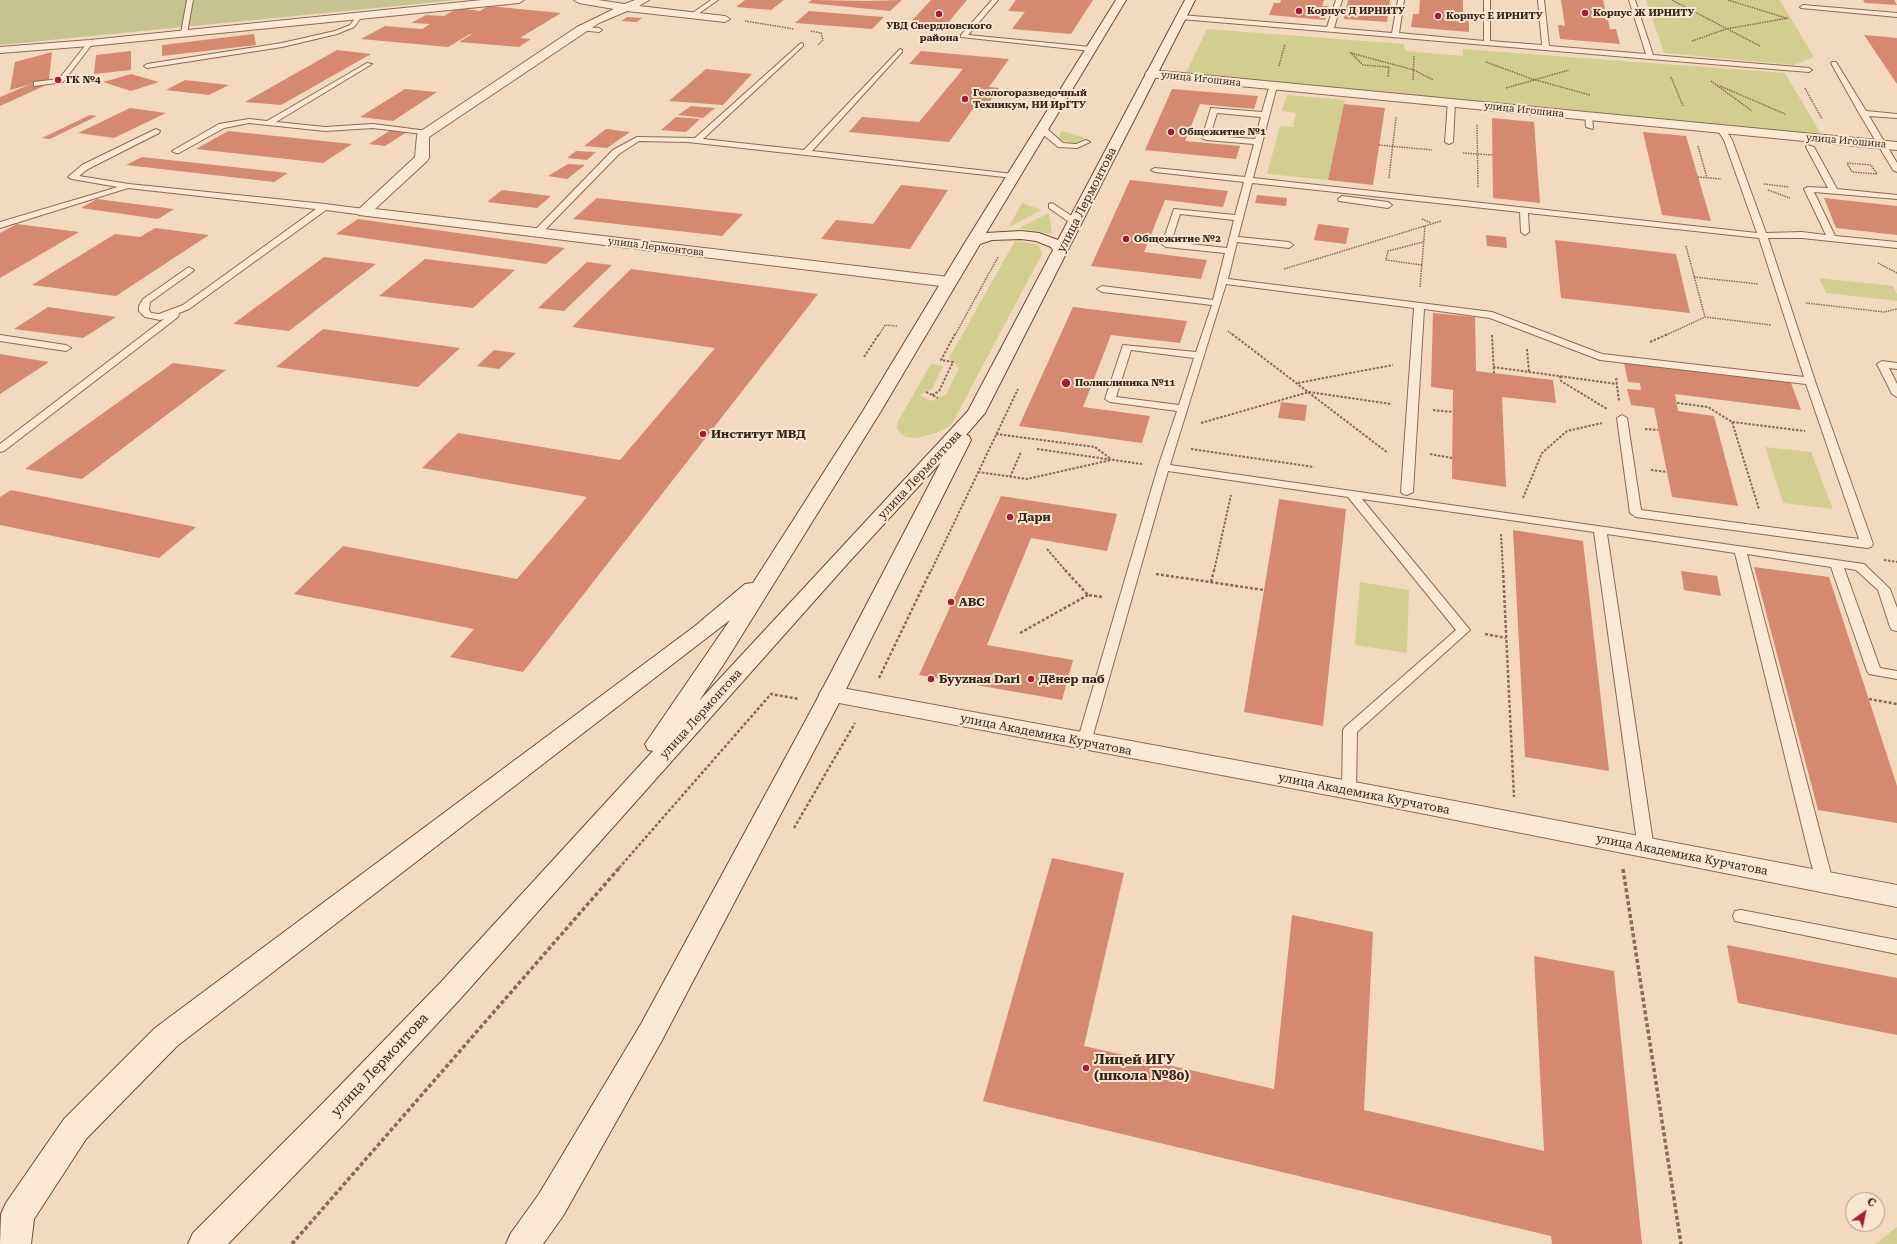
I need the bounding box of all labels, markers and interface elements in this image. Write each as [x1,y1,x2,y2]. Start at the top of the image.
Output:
place label: Корпус Д ИРНИТУ [1307,5,1405,17]
marker: Корпус Д ИРНИТУ [1294,6,1304,16]
place label: Корпус Ж ИРНИТУ [1593,7,1694,19]
marker: Корпус Ж ИРНИТУ [1580,8,1590,18]
marker: УВД Свердловского района [934,9,944,19]
place label: Корпус Е ИРНИТУ [1446,10,1543,22]
marker: Корпус Е ИРНИТУ [1433,11,1443,21]
place label: УВД Свердловского района [886,20,992,44]
street label: улица Игошина [1160,69,1242,89]
place label: ГК №4 [66,74,101,86]
marker: ГК №4 [53,75,63,85]
place label: Геологоразведочный Техникум, НИ ИрГТУ [973,87,1087,110]
marker: Геологоразведочный Техникум, НИ ИрГТУ [960,94,970,104]
street label: улица Игошина [1483,100,1565,120]
place label: Общежитие №1 [1179,126,1266,138]
marker: Общежитие №1 [1166,127,1176,137]
street label: улица Игошина [1805,132,1887,150]
street label: улица Лермонтова [1054,145,1120,255]
place label: Общежитие №2 [1134,233,1221,245]
marker: Общежитие №2 [1121,234,1131,244]
street label: улица Лермонтова [607,235,705,259]
marker: Поликлиника №11 [1060,377,1072,389]
place label: Поликлиника №11 [1075,377,1175,389]
place label: Институт МВД [711,427,806,441]
street label: улица Лермонтова [875,428,965,522]
marker: Институт МВД [698,429,708,439]
place label: Дари [1018,510,1051,524]
marker: Дари [1005,512,1015,522]
place label: ABC [959,595,985,609]
marker: ABC [946,597,956,607]
street label: улица Лермонтова [657,666,745,762]
place label: Бууzная Dari [939,672,1020,686]
place label: Дёнер паб [1039,672,1105,686]
marker: Бууzная Dari [926,674,936,684]
marker: Дёнер паб [1026,674,1036,684]
street label: улица Академика Курчатова [959,711,1133,759]
street label: улица Академика Курчатова [1277,770,1451,818]
street label: улица Академика Курчатова [1595,831,1769,879]
street label: улица Лермонтова [328,1010,432,1120]
place label: Лицей ИГУ (школа №80) [1094,1052,1189,1084]
marker: Лицей ИГУ (школа №80) [1081,1063,1091,1073]
north arrow [1845,1192,1885,1232]
text: С [1864,1195,1878,1210]

